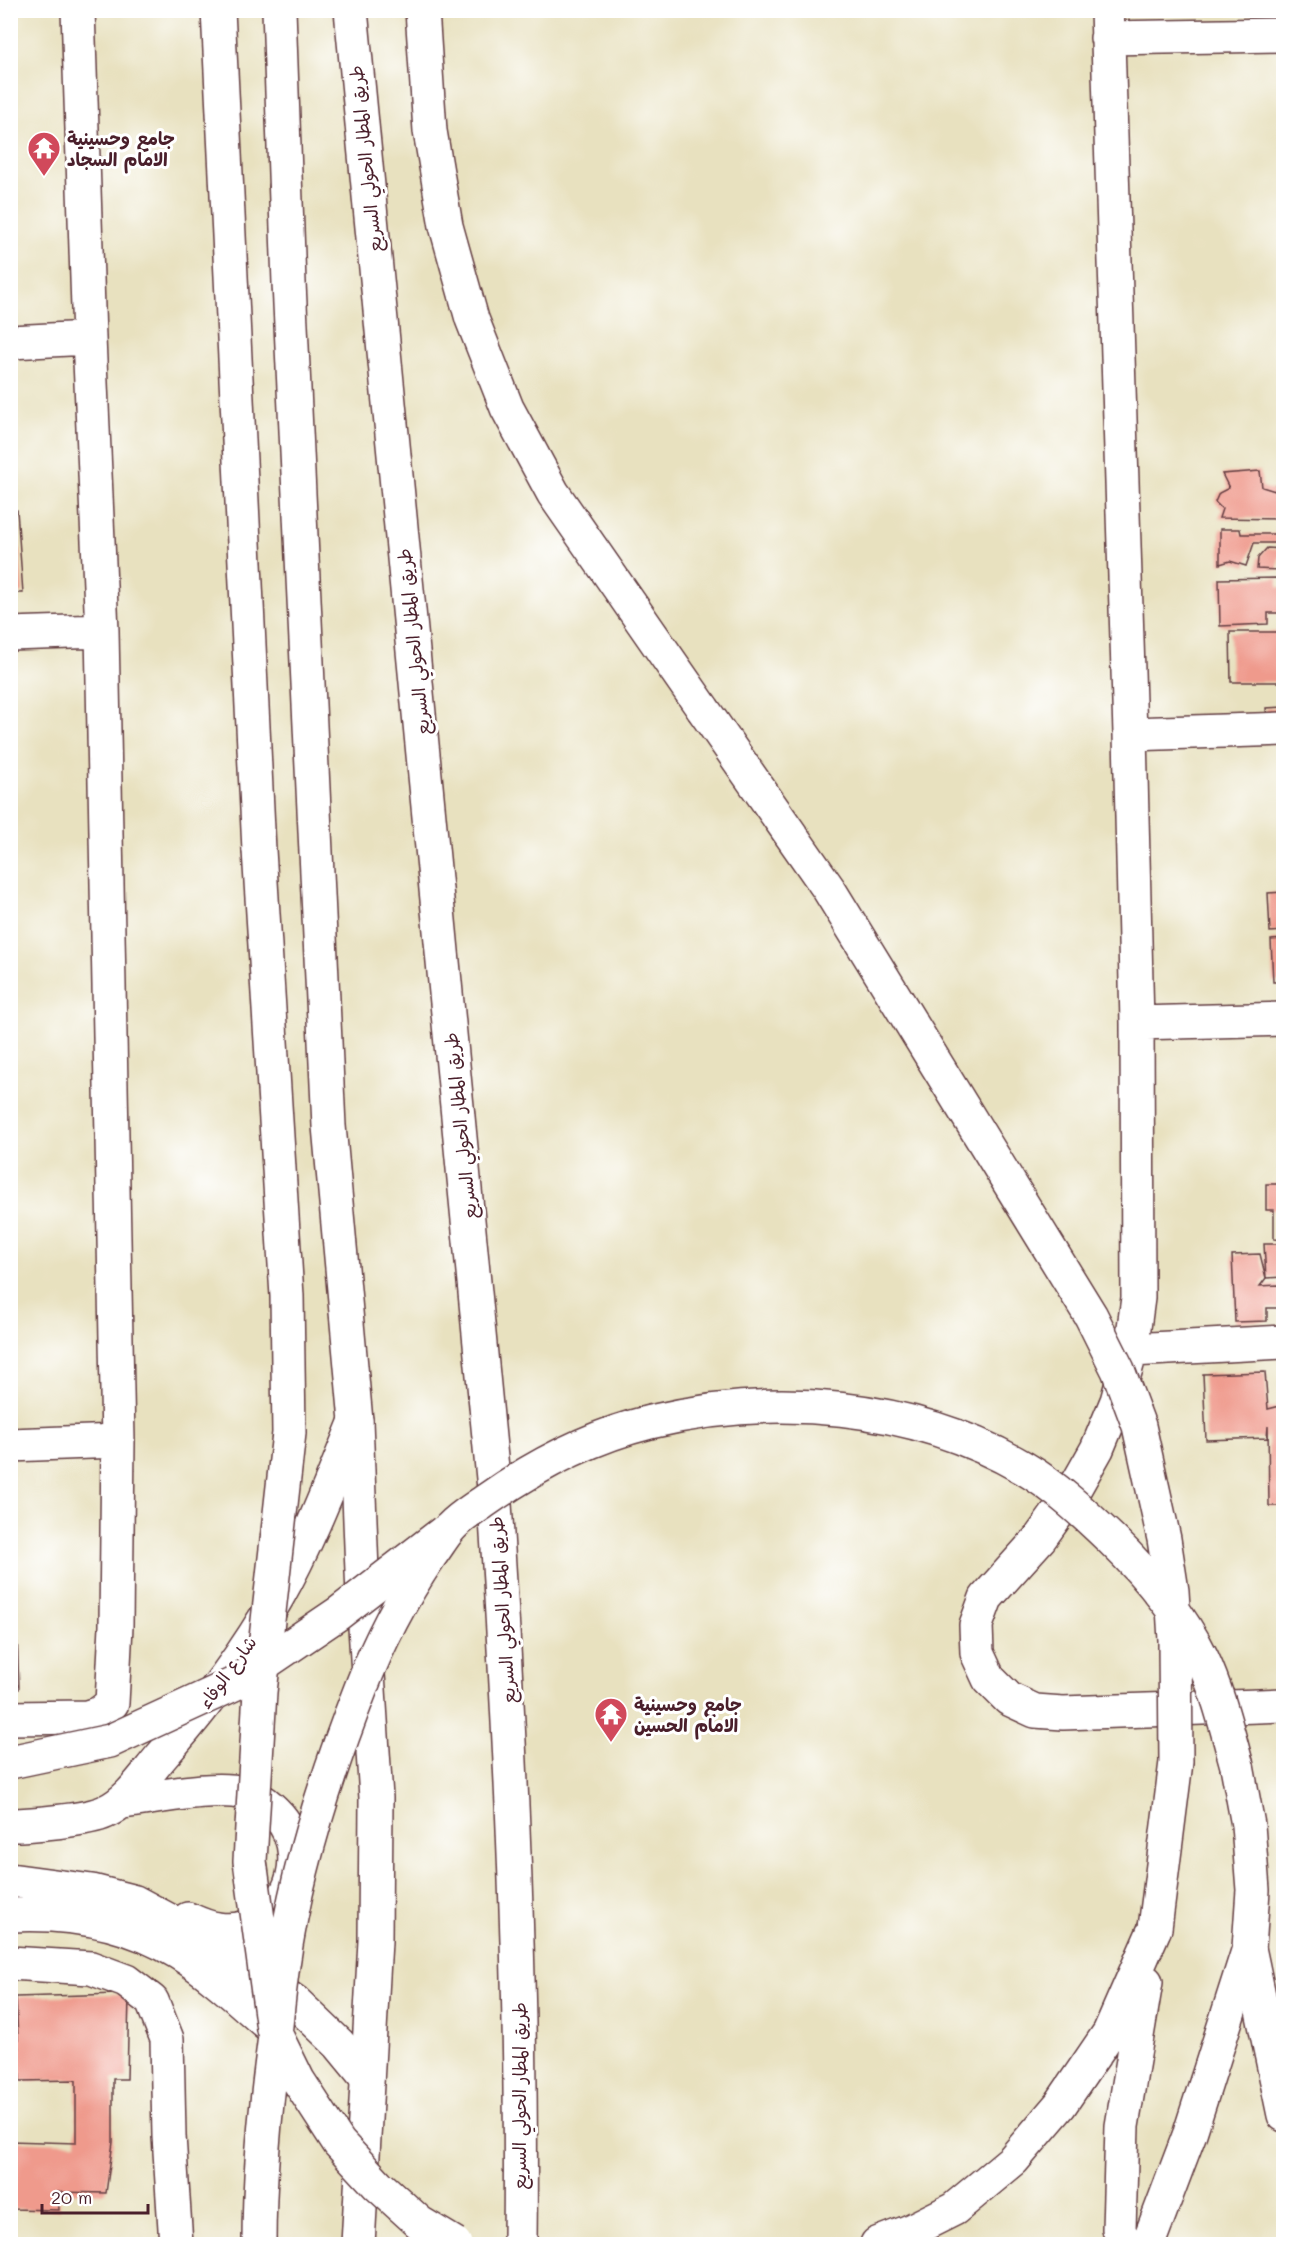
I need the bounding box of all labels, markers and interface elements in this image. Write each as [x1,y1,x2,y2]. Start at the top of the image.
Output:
street label: طريق المطار الحولي السريع [343,64,392,254]
place label: جامع وحسينية الامام السجاد [67,126,175,174]
temple icon: جامع وحسينية الامام السجاد [26,130,62,177]
street label: طريق المطار الحولي السريع [391,547,440,737]
street label: طريق المطار الحولي السريع [438,1031,487,1221]
street label: طريق المطار الحولي السريع [483,1515,526,1704]
street label: شارع الوفاء [193,1631,262,1714]
place label: جامع وحسينية الامام الحسين [634,1692,742,1740]
temple icon: جامع وحسينية الامام الحسين [593,1696,629,1743]
street label: طريق المطار الحولي السريع [507,2002,536,2190]
scale bar [42,2177,148,2215]
text: 20 m [51,2185,92,2209]

